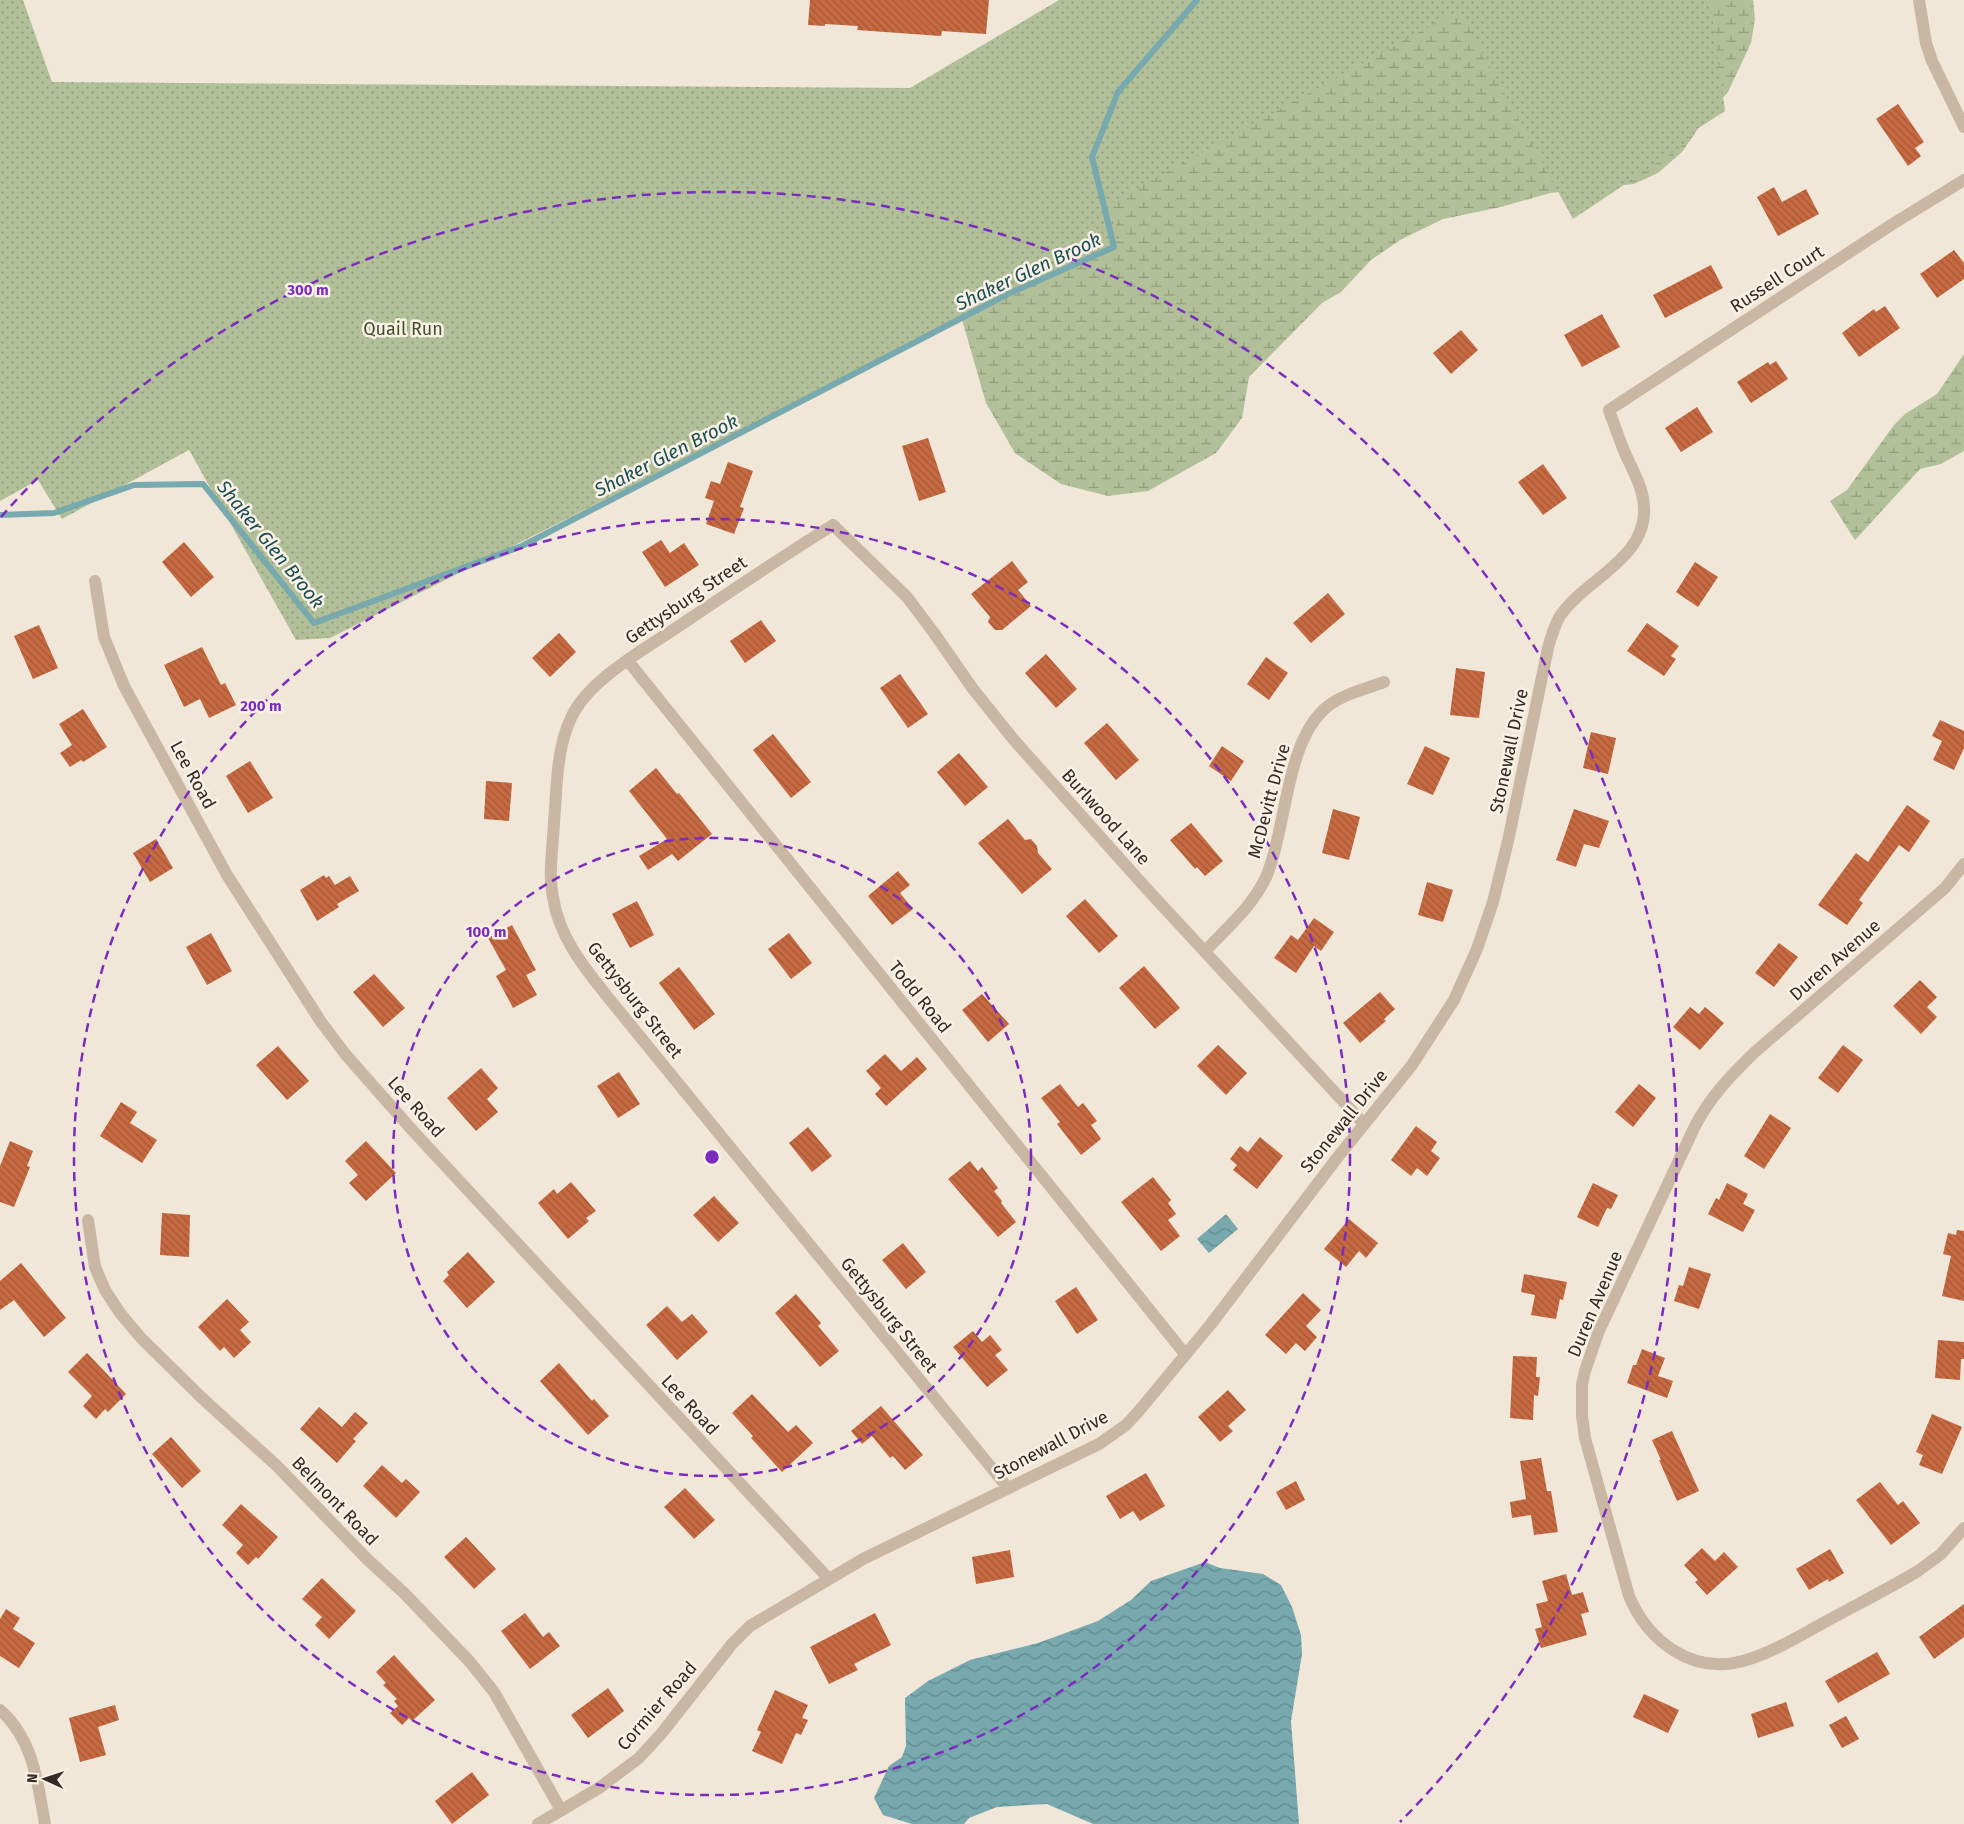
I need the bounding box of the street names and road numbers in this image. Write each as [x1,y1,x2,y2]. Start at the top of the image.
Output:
street label: Russell Court [1726,240,1828,317]
street label: Gettysburg Street [621,551,751,649]
street label: Stonewall Drive [1485,687,1533,815]
street label: Lee Road [165,737,221,813]
street label: McDevitt Drive [1243,741,1295,861]
street label: Burlwood Lane [1057,764,1155,870]
street label: Duren Avenue [1785,915,1885,1005]
street label: Gettysburg Street [583,937,688,1063]
street label: Todd Road [884,956,956,1038]
street label: Stonewall Drive [1296,1065,1392,1177]
street label: Lee Road [383,1072,449,1142]
street label: Duren Avenue [1563,1248,1627,1360]
street label: Gettysburg Street [836,1253,943,1377]
street label: Lee Road [657,1370,723,1440]
street label: Stonewall Drive [990,1406,1112,1484]
street label: Belmont Road [287,1452,383,1550]
street label: Cormier Road [612,1657,702,1755]

